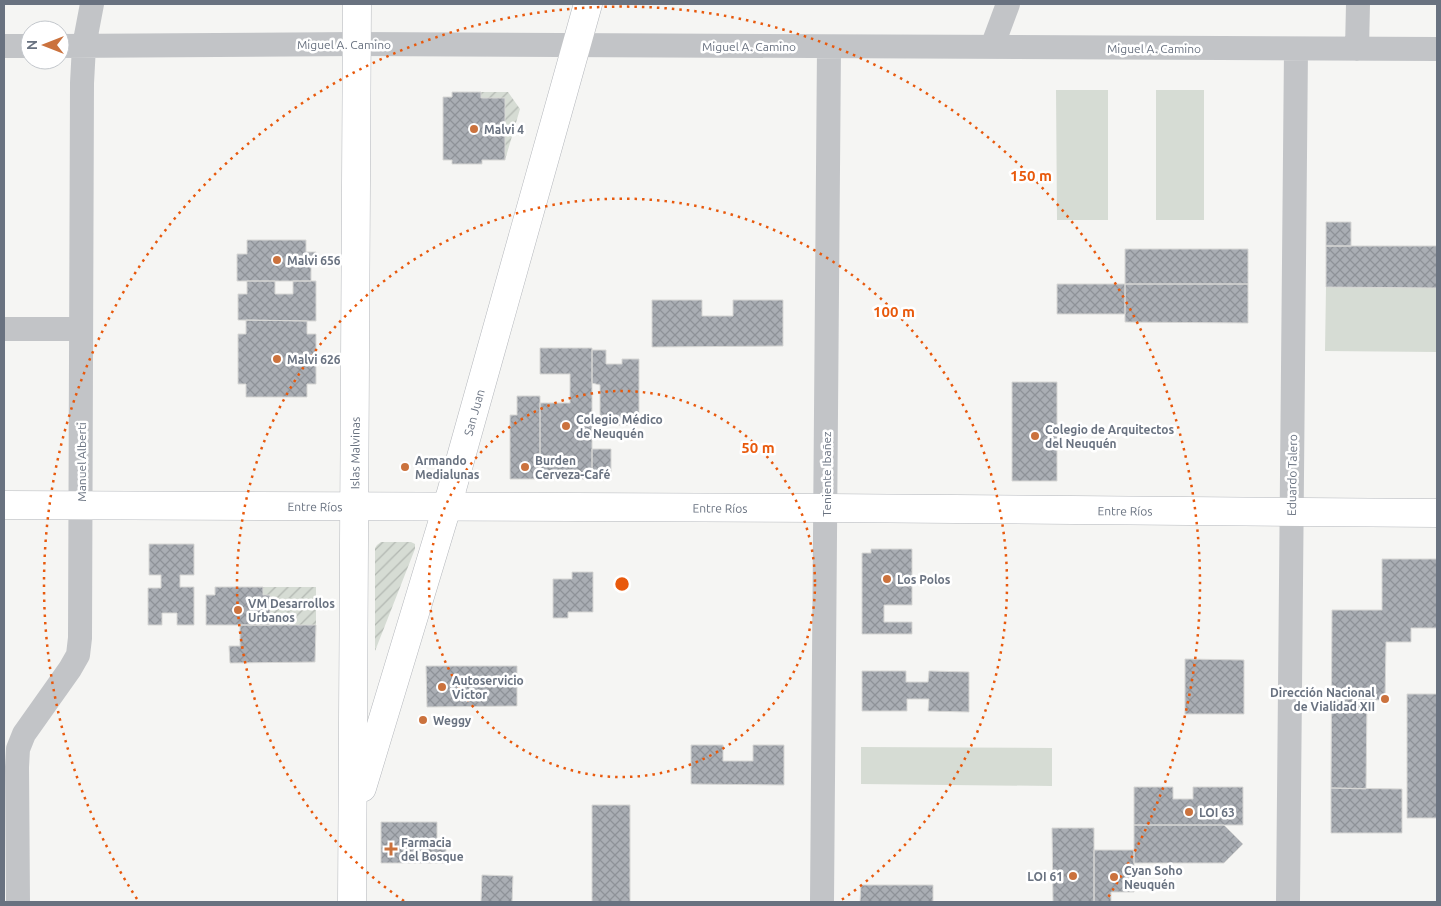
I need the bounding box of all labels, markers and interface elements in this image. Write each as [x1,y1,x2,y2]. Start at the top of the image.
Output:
north arrow [20,20,70,70]
street label: Miguel A. Camino [297,38,391,51]
text: N [24,40,40,50]
street label: Miguel A. Camino [702,40,796,53]
street label: Miguel A. Camino [1107,42,1201,55]
marker: Malvi 4 [468,123,480,135]
place label: Malvi 4 [484,123,524,136]
text: 150 m [1010,167,1052,184]
marker: Malvi 656 [271,254,283,266]
place label: Malvi 656 [287,254,341,267]
text: 100 m [873,303,915,320]
marker: Malvi 626 [271,353,283,365]
place label: Malvi 626 [287,353,341,366]
street label: San Juan [461,387,486,437]
place label: Colegio Médico de Neuquén [576,413,663,440]
street label: Islas Malvinas [348,417,361,489]
marker: Colegio Médico de Neuquén [560,420,572,432]
street label: Manuel Alberti [75,422,88,502]
place label: Colegio de Arquitectos del Neuquén [1045,423,1175,450]
marker: Colegio de Arquitectos del Neuquén [1029,430,1041,442]
street label: Teniente Ibañez [820,431,833,517]
street label: Eduardo Talero [1285,434,1299,516]
text: 50 m [741,439,775,456]
place label: Armando Medialunas [415,454,480,481]
place label: Burden Cerveza-Café [535,454,610,481]
marker: Armando Medialunas [399,461,411,473]
marker: Burden Cerveza-Café [519,461,531,473]
street label: Entre Ríos [288,500,342,513]
street label: Entre Ríos [693,501,747,514]
street label: Entre Ríos [1097,504,1152,517]
marker: Los Polos [881,573,893,585]
place label: Los Polos [897,573,951,586]
centre of rings [613,575,631,593]
place label: VM Desarrollos Urbanos [248,597,335,624]
marker: VM Desarrollos Urbanos [232,604,244,616]
place label: Autoservicio Victor [452,674,524,701]
marker: Autoservicio Victor [436,681,448,693]
place label: Dirección Nacional de Vialidad XII [1270,686,1375,713]
marker: Dirección Nacional de Vialidad XII [1379,693,1391,705]
marker: Weggy [417,714,429,726]
place label: Weggy [433,714,472,727]
marker: LOI 63 [1183,806,1195,818]
place label: LOI 63 [1199,806,1235,819]
place label: Farmacia del Bosque [401,836,464,863]
marker: Farmacia del Bosque [385,843,397,855]
place label: Cyan Soho Neuquén [1124,864,1183,891]
place label: LOI 61 [1027,870,1063,883]
marker: LOI 61 [1067,870,1079,882]
marker: Cyan Soho Neuquén [1108,871,1120,883]

